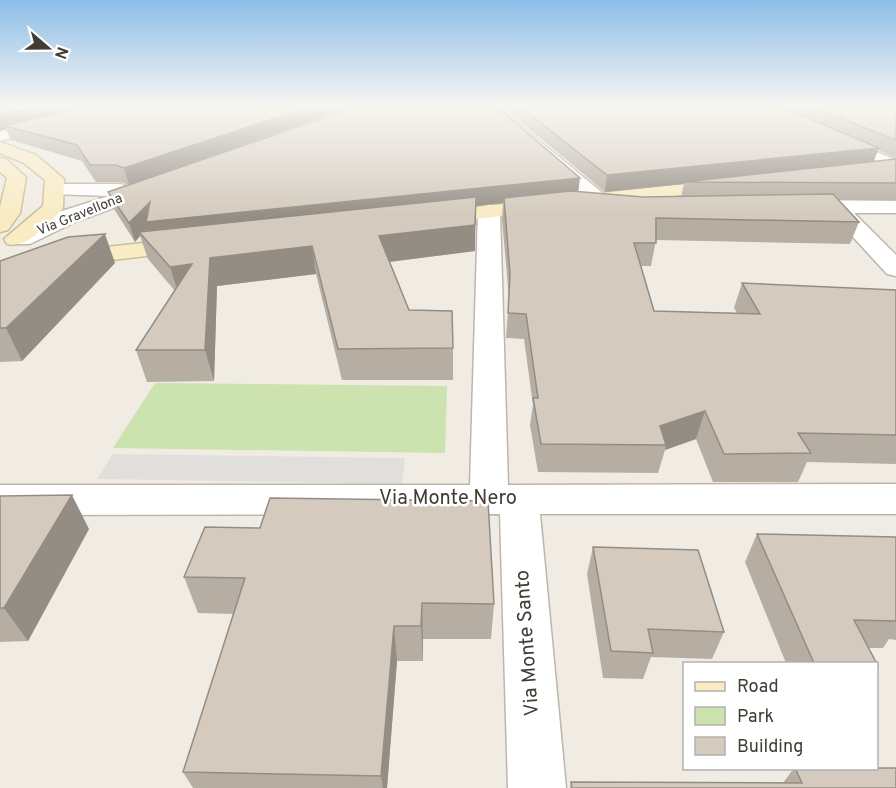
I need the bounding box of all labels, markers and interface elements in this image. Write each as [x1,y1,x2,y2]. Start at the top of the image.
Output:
north arrow [18,18,78,78]
text: N [49,44,72,61]
street label: Via Gravellona [35,190,125,240]
street label: Via Monte Nero [379,486,517,512]
street label: Via Monte Santo [510,569,546,717]
legend [683,662,878,770]
text: Road [737,676,779,699]
text: Park [737,706,774,729]
text: Building [737,736,803,759]

